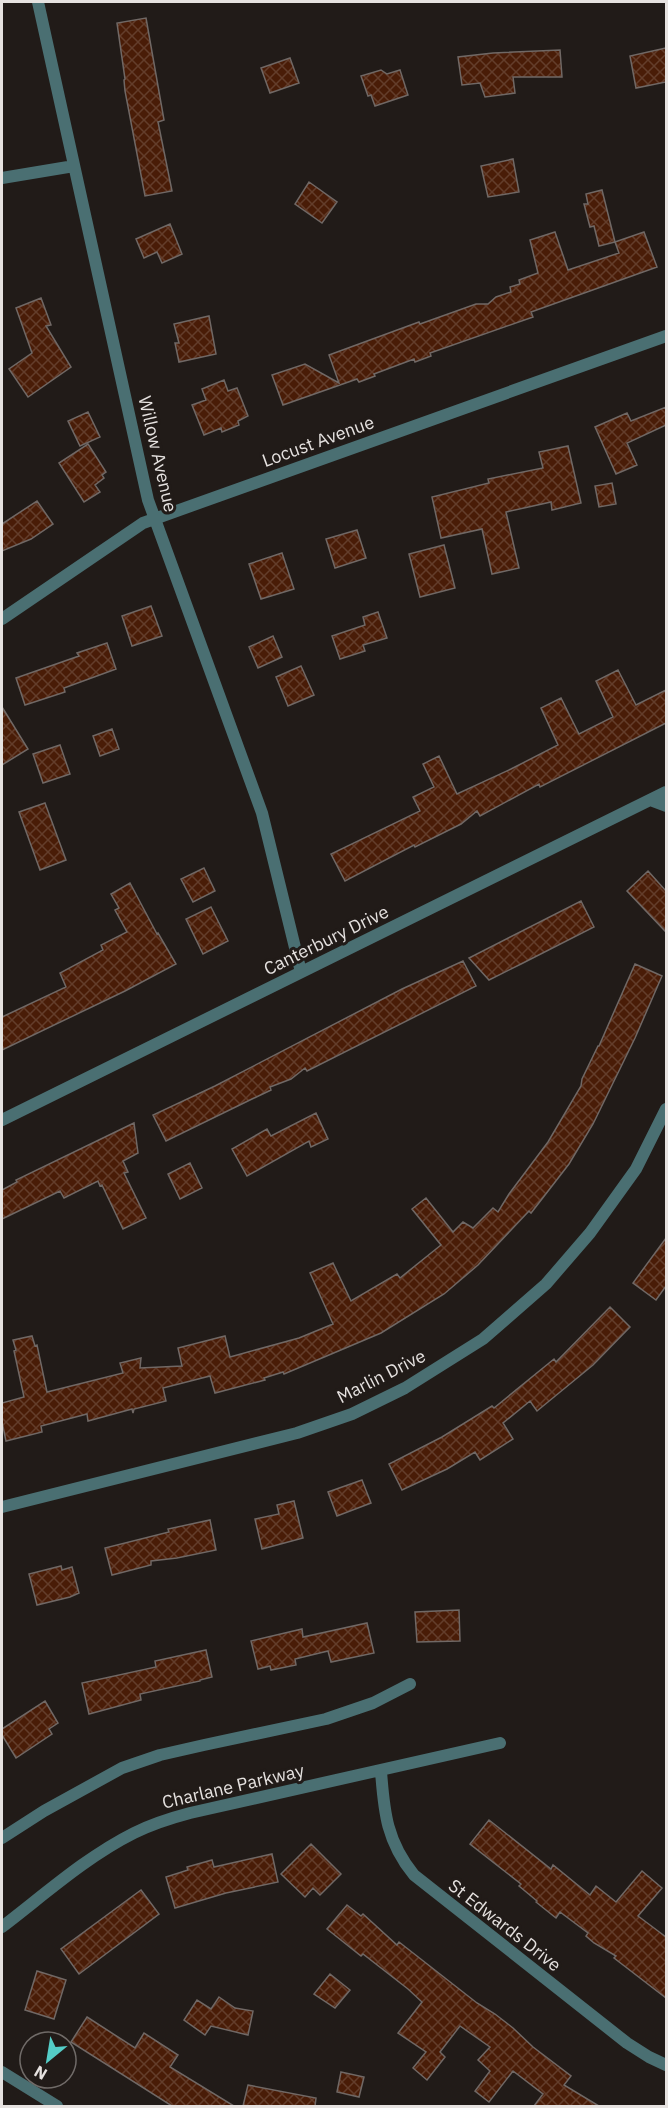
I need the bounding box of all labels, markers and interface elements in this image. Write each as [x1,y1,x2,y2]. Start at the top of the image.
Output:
street label: Willow Avenue [133,394,183,514]
street label: Locust Avenue [259,410,377,472]
street label: Canterbury Drive [260,900,392,980]
street label: Marlin Drive [333,1344,429,1408]
street label: Charlane Parkway [160,1758,306,1814]
street label: St Edwards Drive [444,1874,566,1976]
north arrow [18,2030,78,2090]
text: N [30,2061,51,2085]

